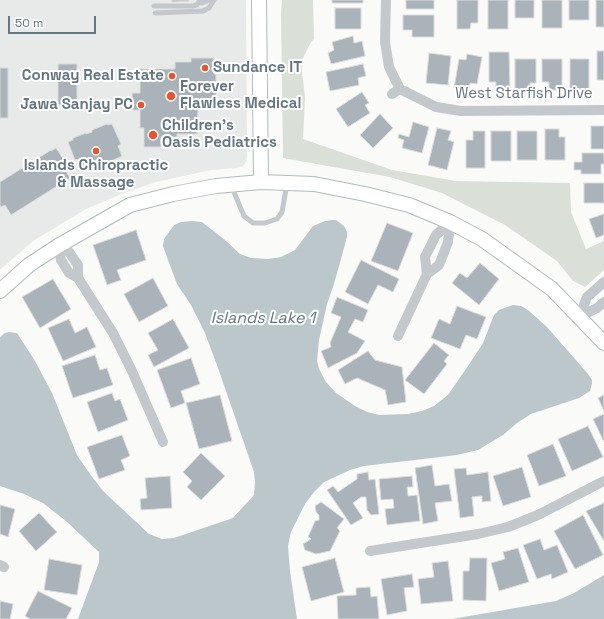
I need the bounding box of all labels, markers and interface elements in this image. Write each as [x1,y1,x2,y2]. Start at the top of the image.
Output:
scale bar [10,8,98,34]
text: 50 m [15,15,43,31]
place label: Sundance IT [213,59,302,77]
marker: Sundance IT [200,63,210,73]
place label: Conway Real Estate [22,67,164,85]
marker: Conway Real Estate [167,71,177,81]
place label: Forever Flawless Medical [180,78,301,113]
street label: West Starfish Drive [455,85,593,103]
marker: Forever Flawless Medical [165,90,177,102]
place label: Jawa Sanjay PC [20,96,133,114]
marker: Jawa Sanjay PC [136,100,146,110]
place label: Children's Oasis Pediatrics [162,117,277,152]
marker: Children's Oasis Pediatrics [147,129,159,141]
marker: Islands Chiropractic & Massage [91,146,101,156]
place label: Islands Chiropractic & Massage [24,157,168,192]
water label: Islands Lake 1 [211,309,315,329]

